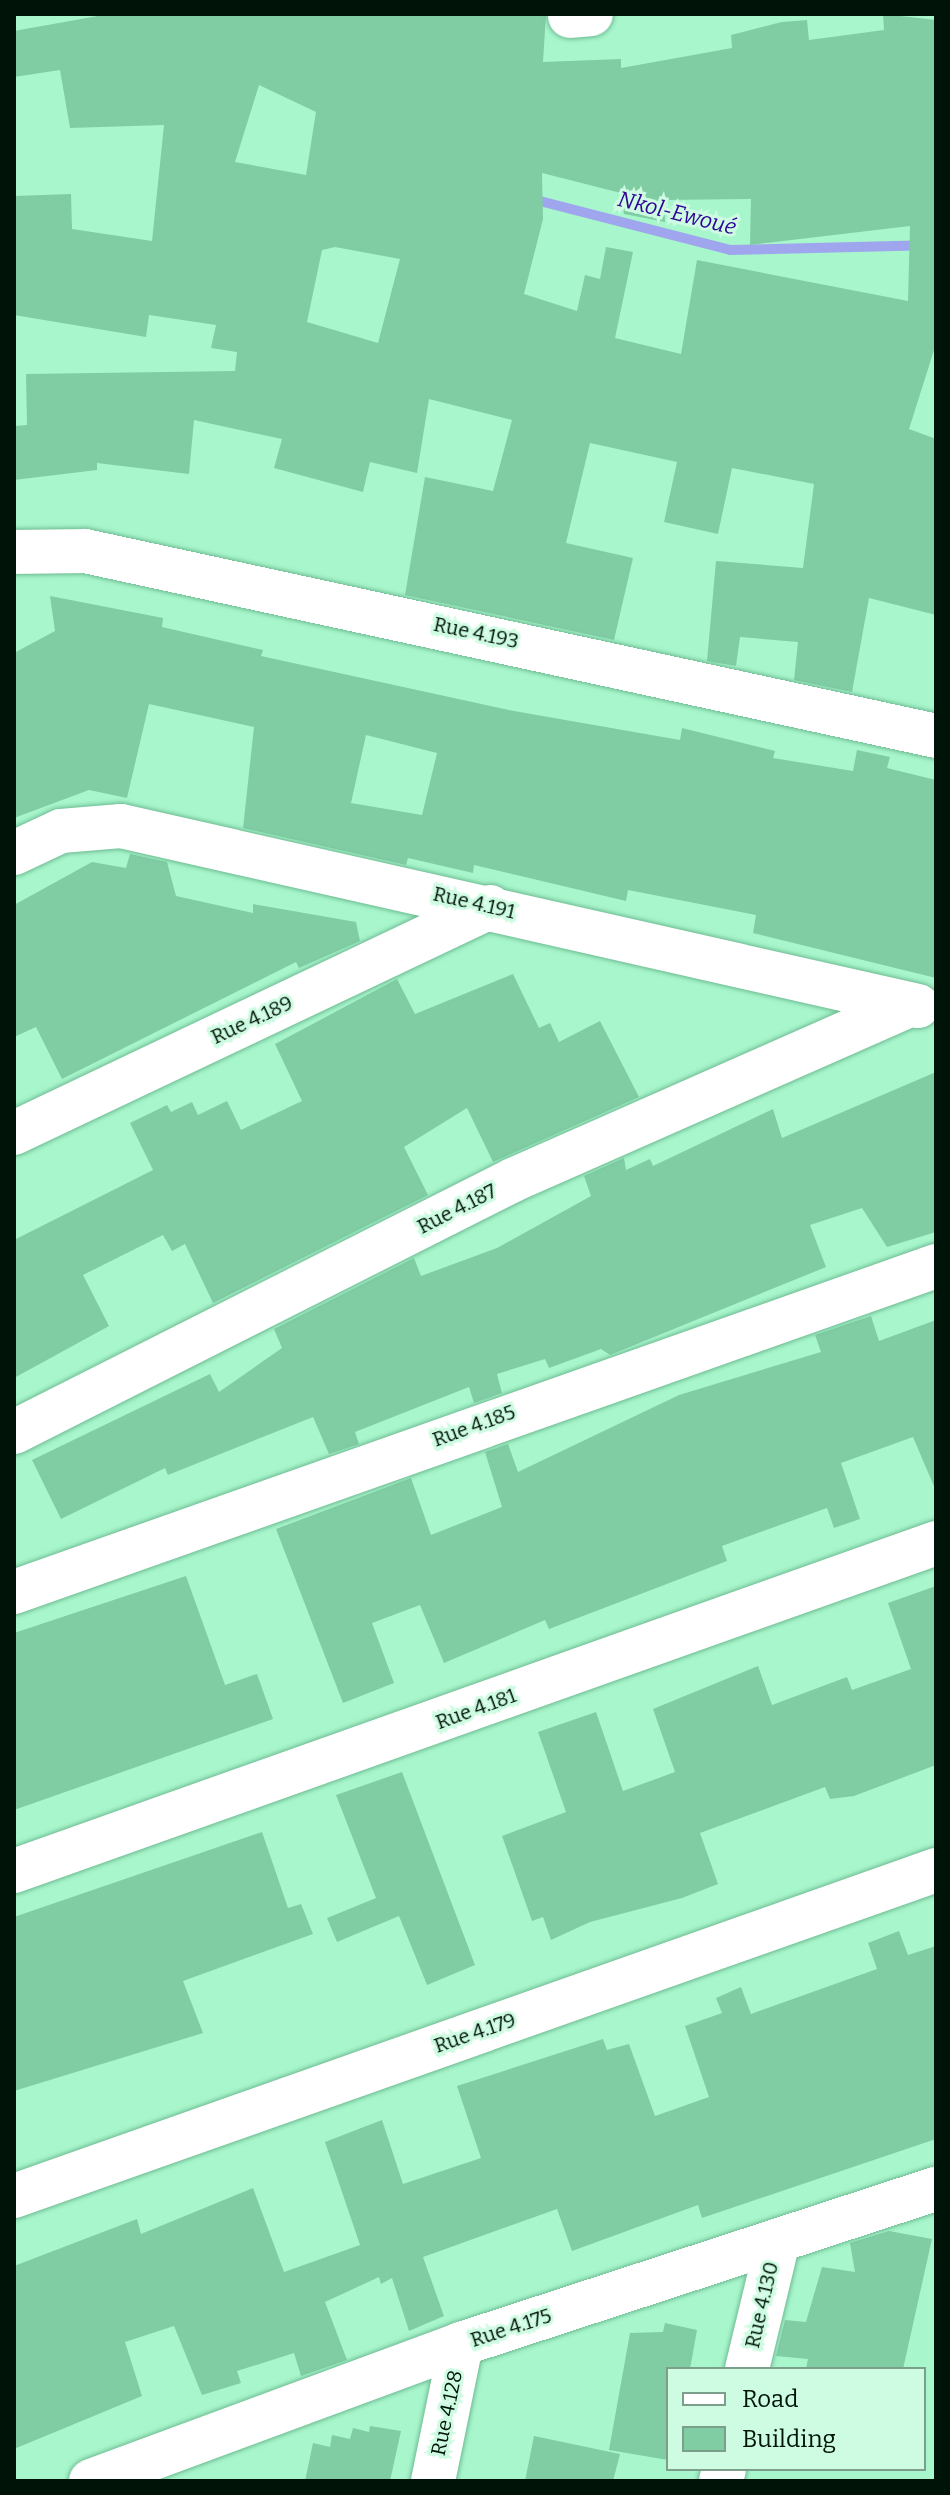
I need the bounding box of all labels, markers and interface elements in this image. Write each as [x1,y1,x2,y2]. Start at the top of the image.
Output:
water label: Nkol-Ewoué [615,186,739,240]
street label: Rue 4.193 [431,612,521,654]
street label: Rue 4.191 [431,882,517,924]
street label: Rue 4.189 [207,991,297,1049]
street label: Rue 4.187 [413,1179,501,1239]
street label: Rue 4.185 [429,1400,519,1452]
street label: Rue 4.181 [433,1683,519,1735]
street label: Rue 4.179 [431,2008,519,2058]
street label: Rue 4.130 [740,2260,784,2350]
street label: Rue 4.175 [467,2304,555,2352]
legend [666,2367,926,2471]
street label: Rue 4.128 [426,2368,468,2458]
text: Road [742,2385,798,2413]
text: Building [742,2425,836,2453]

